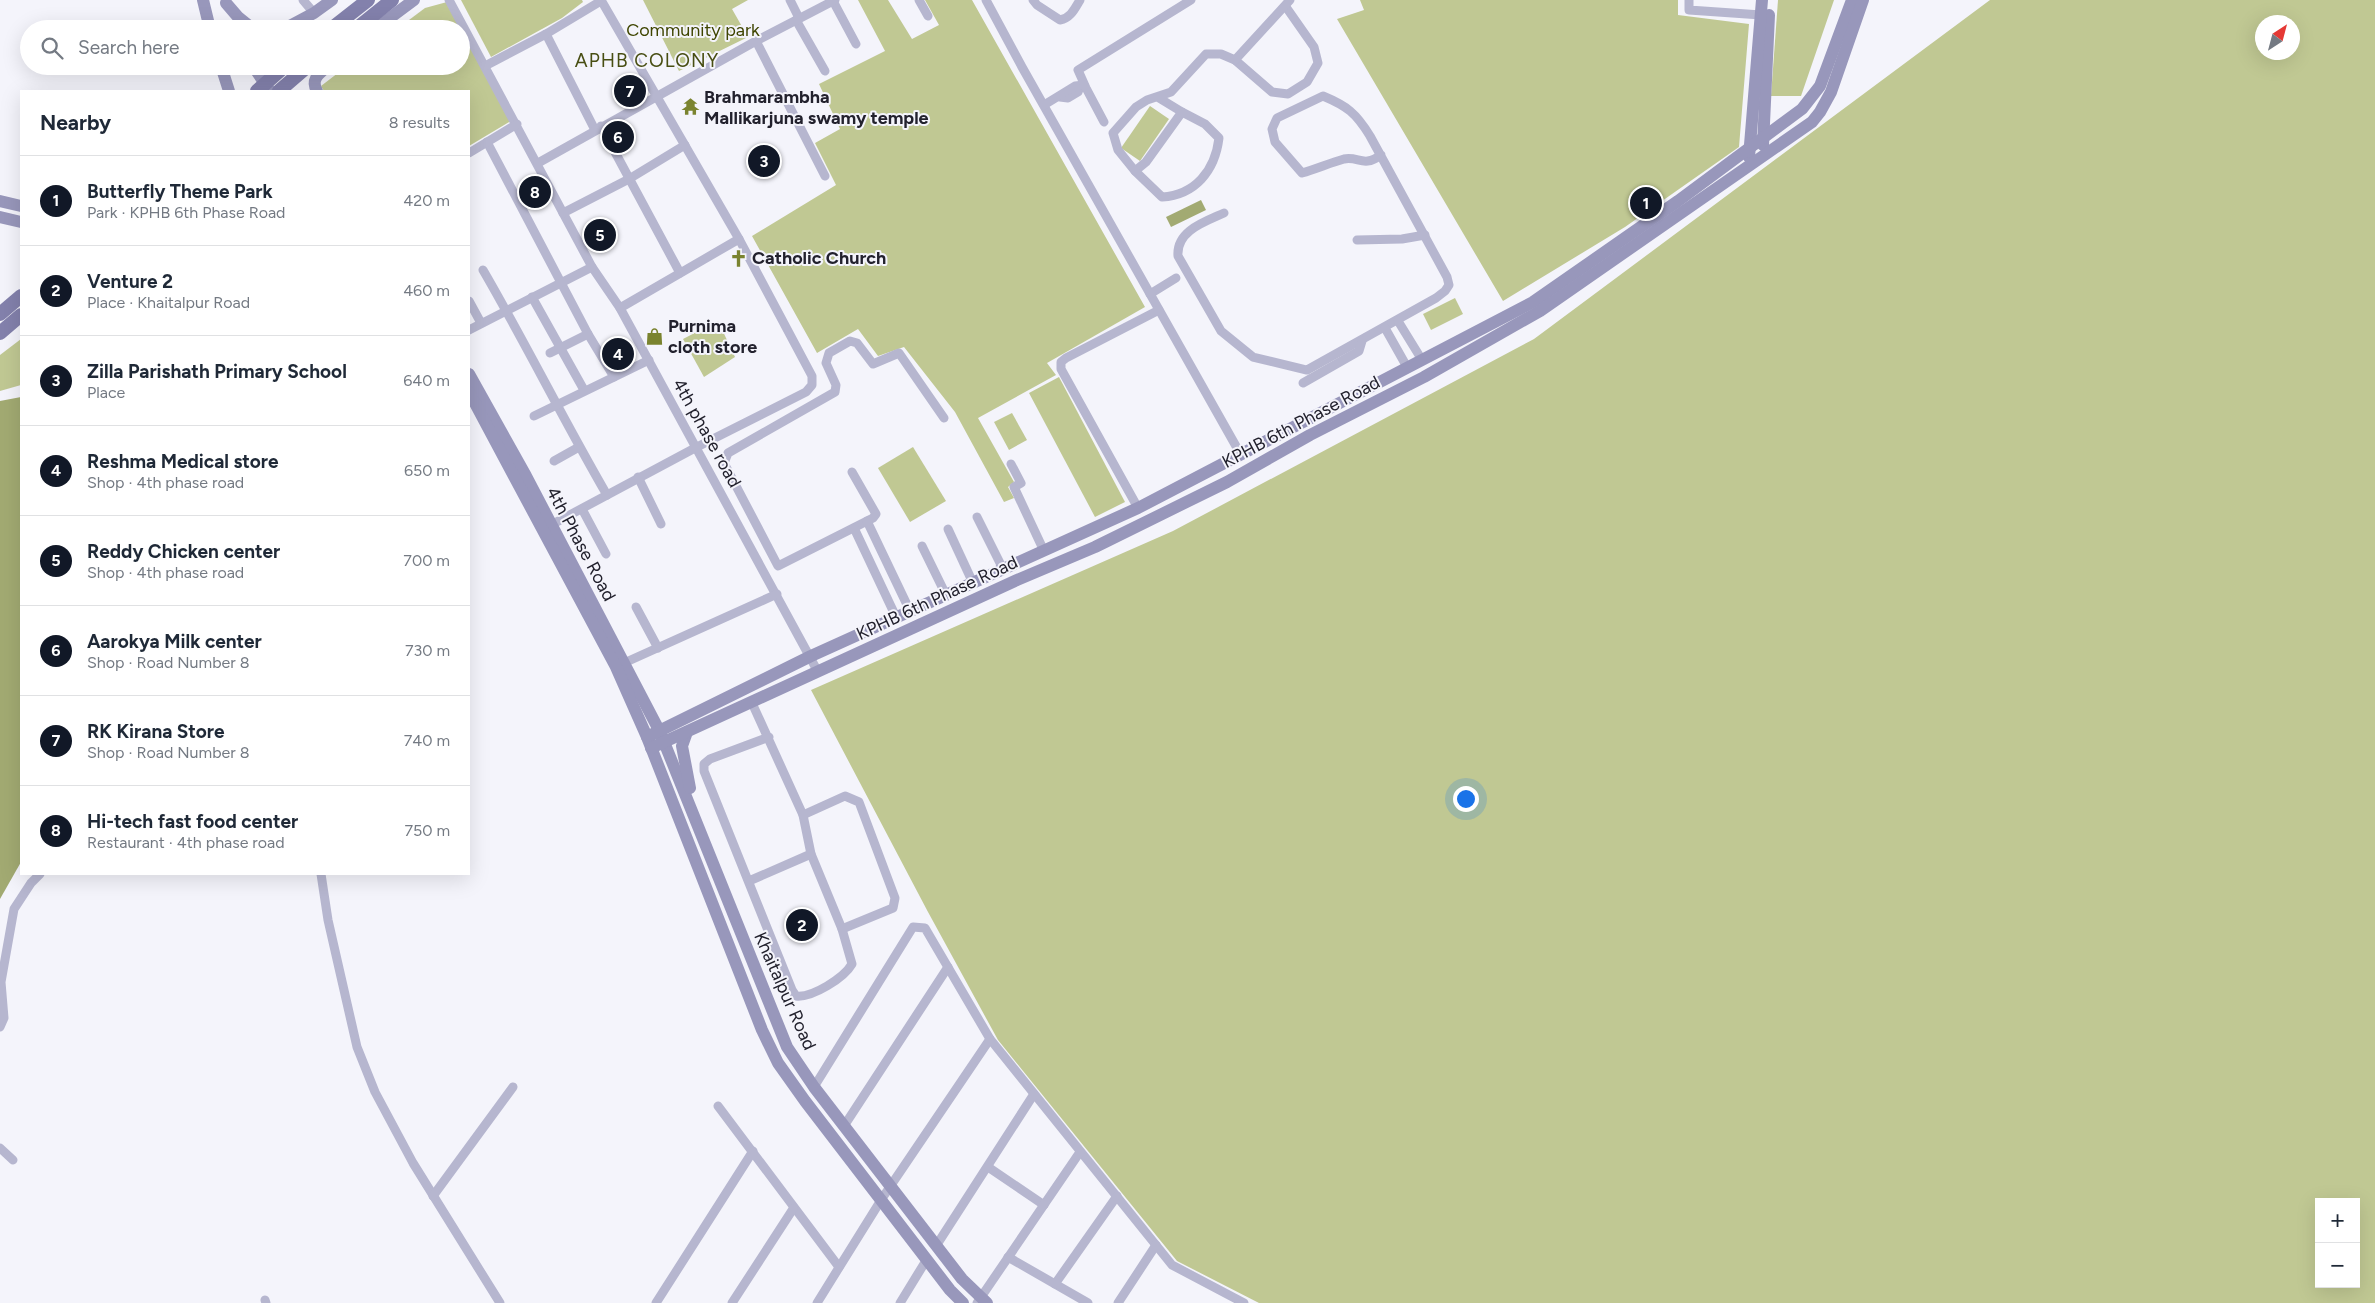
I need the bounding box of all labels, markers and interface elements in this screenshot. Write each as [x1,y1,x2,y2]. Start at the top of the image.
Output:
north arrow [2255,15,2300,60]
park label: Community park [626,19,760,41]
search box [20,20,470,75]
icon: search [38,34,66,62]
text: Search here [78,36,180,59]
district label: APHB COLONY [575,49,719,72]
pin: 7 [614,72,646,110]
place label: Brahmarambha Mallikarjuna swamy temple [704,86,929,129]
temple icon: Brahmarambha Mallikarjuna swamy temple [680,97,700,117]
text: Nearby [40,110,111,135]
text: 8 results [389,113,450,132]
pin: 6 [602,118,634,156]
pin: 3 [748,142,780,180]
pin: 8 [519,173,551,211]
text: Butterfly Theme Park [87,180,273,203]
pin: 1 [1630,184,1662,222]
text: 1 [53,191,59,210]
text: 420 m [403,191,450,210]
text: Park · KPHB 6th Phase Road [87,203,285,222]
pin: 5 [584,216,616,254]
place label: Catholic Church [752,247,886,269]
church icon: Catholic Church [728,248,748,268]
text: Venture 2 [87,270,173,293]
text: 2 [51,281,61,300]
text: 460 m [403,281,450,300]
text: Place · Khaitalpur Road [87,293,250,312]
place label: Purnima cloth store [668,315,757,358]
shop icon: Purnima cloth store [644,326,664,346]
pin: 4 [602,335,634,373]
text: Zilla Parishath Primary School [87,360,347,383]
text: 3 [52,371,60,390]
text: 640 m [403,371,450,390]
street label: KPHB 6th Phase Road [1218,371,1384,473]
street label: 4th phase road [668,375,746,491]
text: Place [87,383,125,402]
text: Reshma Medical store [87,450,279,473]
text: 4 [51,461,61,480]
text: 650 m [404,461,450,480]
text: Shop · 4th phase road [87,473,244,492]
street label: 4th Phase Road [542,483,620,605]
text: Reddy Chicken center [87,540,280,563]
text: 5 [51,551,61,570]
text: 700 m [403,551,450,570]
street label: KPHB 6th Phase Road [853,551,1021,645]
text: Shop · 4th phase road [87,563,244,582]
text: Aarokya Milk center [87,630,262,653]
text: 6 [51,641,61,660]
text: 730 m [405,641,450,660]
text: Shop · Road Number 8 [87,653,249,672]
text: RK Kirana Store [87,720,225,743]
text: 7 [52,731,60,750]
text: 740 m [404,731,450,750]
text: Shop · Road Number 8 [87,743,249,762]
your location [1453,786,1479,812]
text: Hi-tech fast food center [87,810,298,833]
text: 8 [51,821,61,840]
text: 750 m [404,821,450,840]
text: Restaurant · 4th phase road [87,833,285,852]
pin: 2 [786,906,818,944]
street label: Khaitalpur Road [749,929,821,1053]
map controls [2315,1198,2360,1288]
button: + [2315,1198,2360,1243]
button: − [2315,1243,2360,1288]

